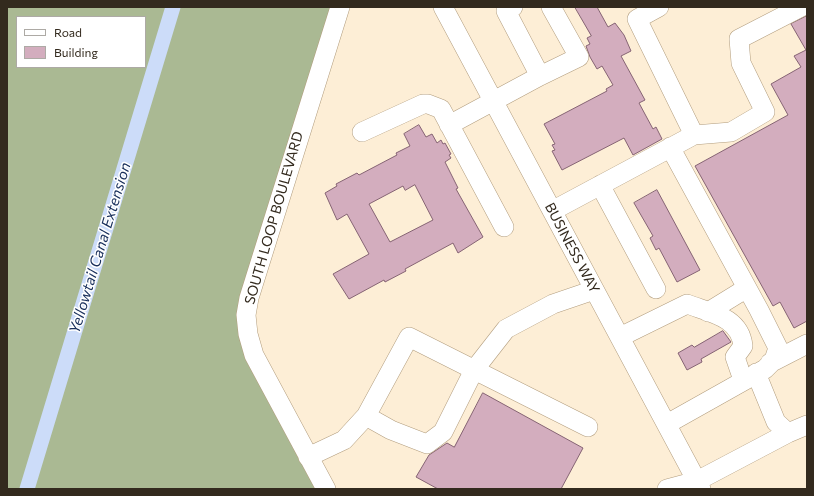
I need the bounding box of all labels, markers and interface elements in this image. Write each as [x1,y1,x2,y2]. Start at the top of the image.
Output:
legend [16,16,146,68]
text: Road [54,25,82,39]
text: Building [54,45,98,59]
street label: SOUTH LOOP BOULEVARD [241,130,307,306]
water label: Yellowtail Canal Extension [65,160,135,336]
street label: BUSINESS WAY [541,200,603,296]

